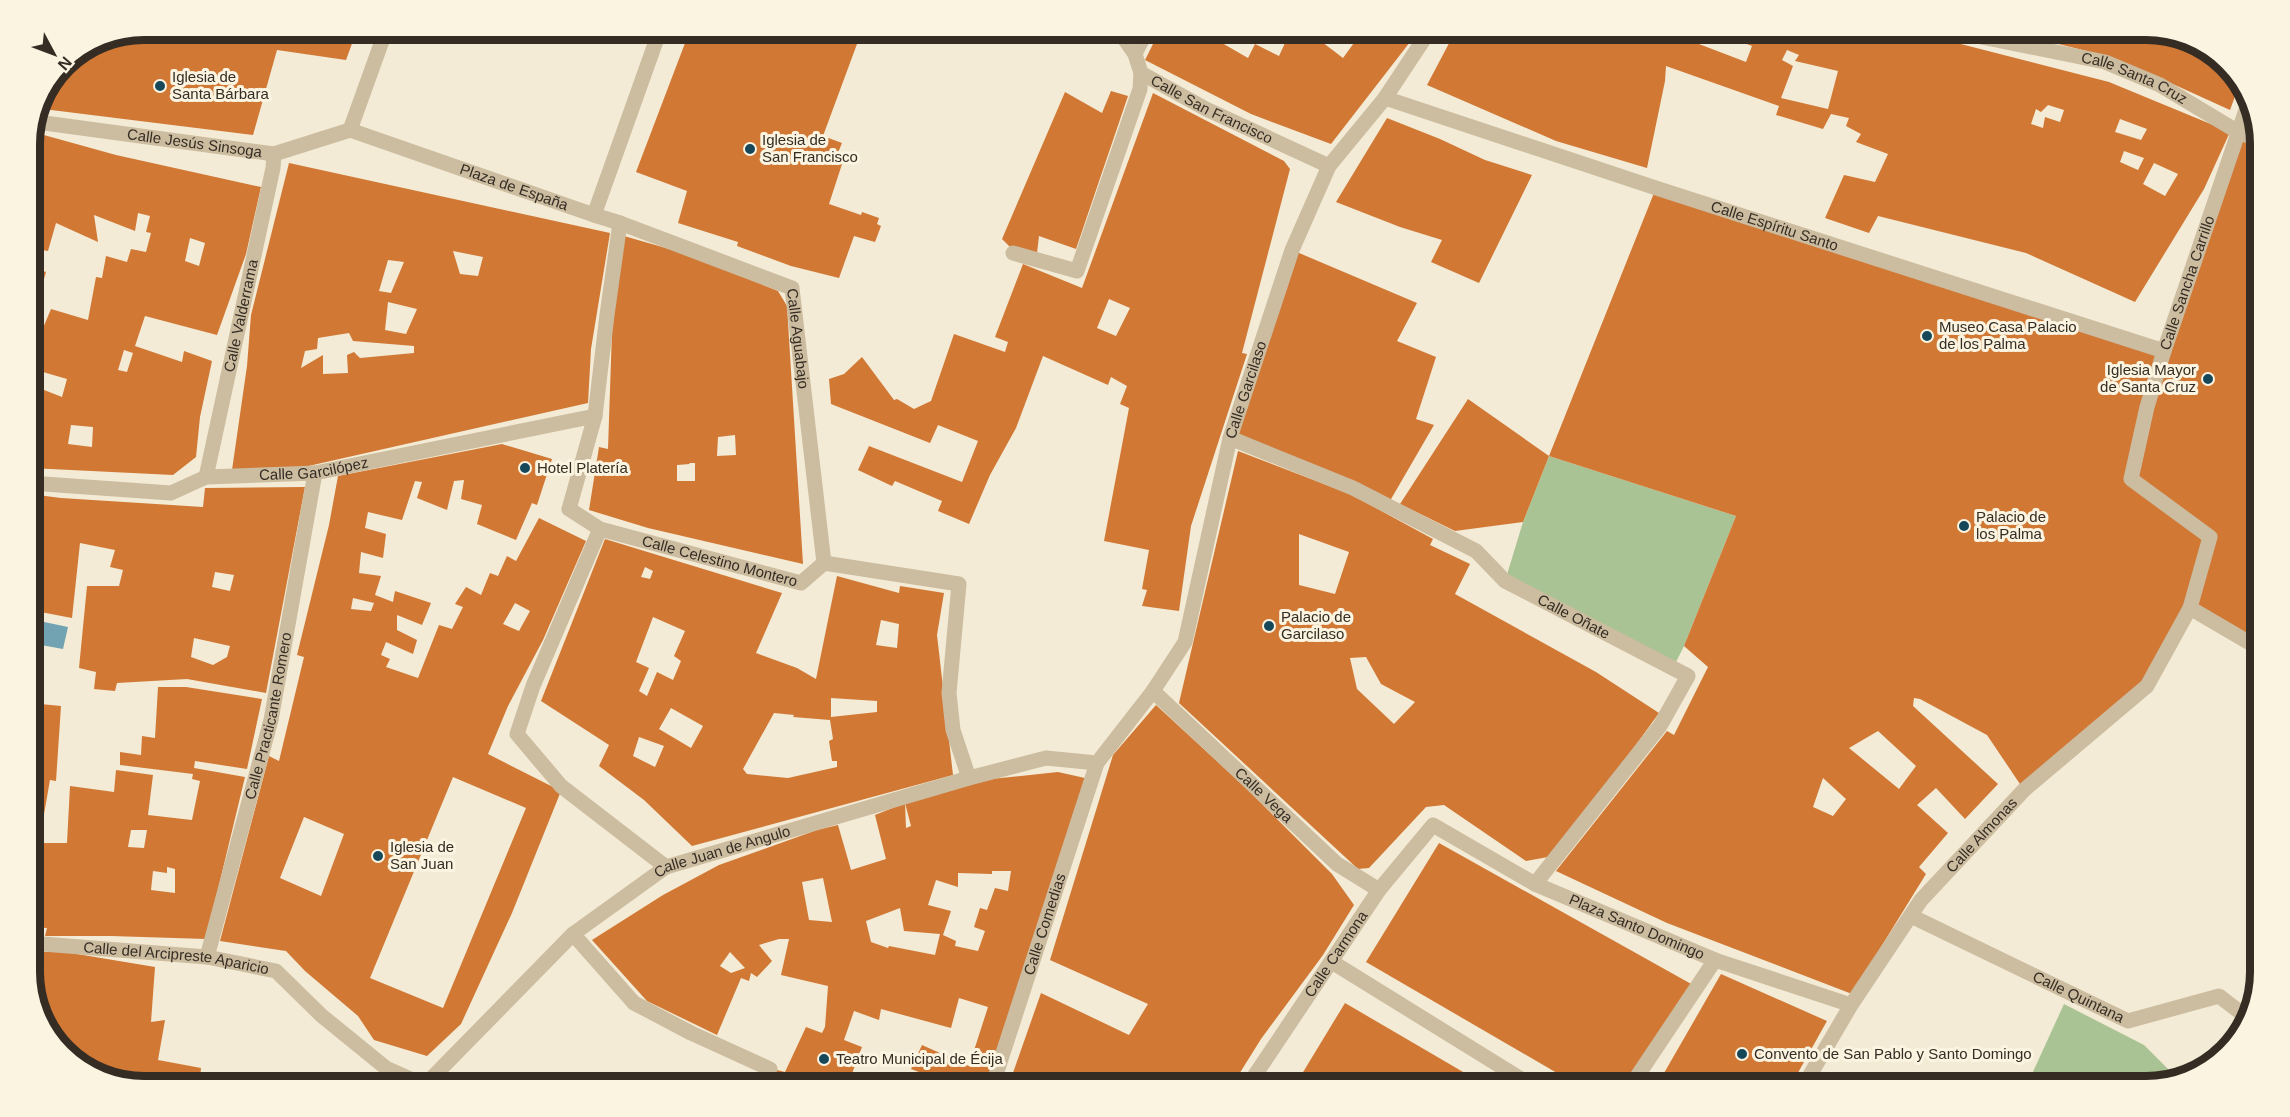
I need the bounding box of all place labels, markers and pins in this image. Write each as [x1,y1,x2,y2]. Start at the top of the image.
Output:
place label: Iglesia de Santa Bárbara [172,68,269,102]
marker: Iglesia de Santa Bárbara [153,79,167,93]
place label: Iglesia de San Francisco [762,131,858,165]
marker: Iglesia de San Francisco [743,142,757,156]
place label: Museo Casa Palacio de los Palma [1939,318,2077,352]
marker: Museo Casa Palacio de los Palma [1920,329,1934,343]
place label: Iglesia Mayor de Santa Cruz [2100,361,2196,395]
marker: Iglesia Mayor de Santa Cruz [2201,372,2215,386]
place label: Hotel Platería [537,459,629,476]
marker: Hotel Platería [518,461,532,475]
place label: Palacio de los Palma [1976,508,2046,542]
marker: Palacio de los Palma [1957,519,1971,533]
place label: Palacio de Garcilaso [1281,608,1351,642]
marker: Palacio de Garcilaso [1262,619,1276,633]
place label: Iglesia de San Juan [390,838,454,872]
marker: Iglesia de San Juan [371,849,385,863]
place label: Convento de San Pablo y Santo Domingo [1754,1045,2032,1062]
marker: Convento de San Pablo y Santo Domingo [1735,1047,1749,1061]
place label: Teatro Municipal de Écija [836,1050,1003,1067]
marker: Teatro Municipal de Écija [817,1052,831,1066]

